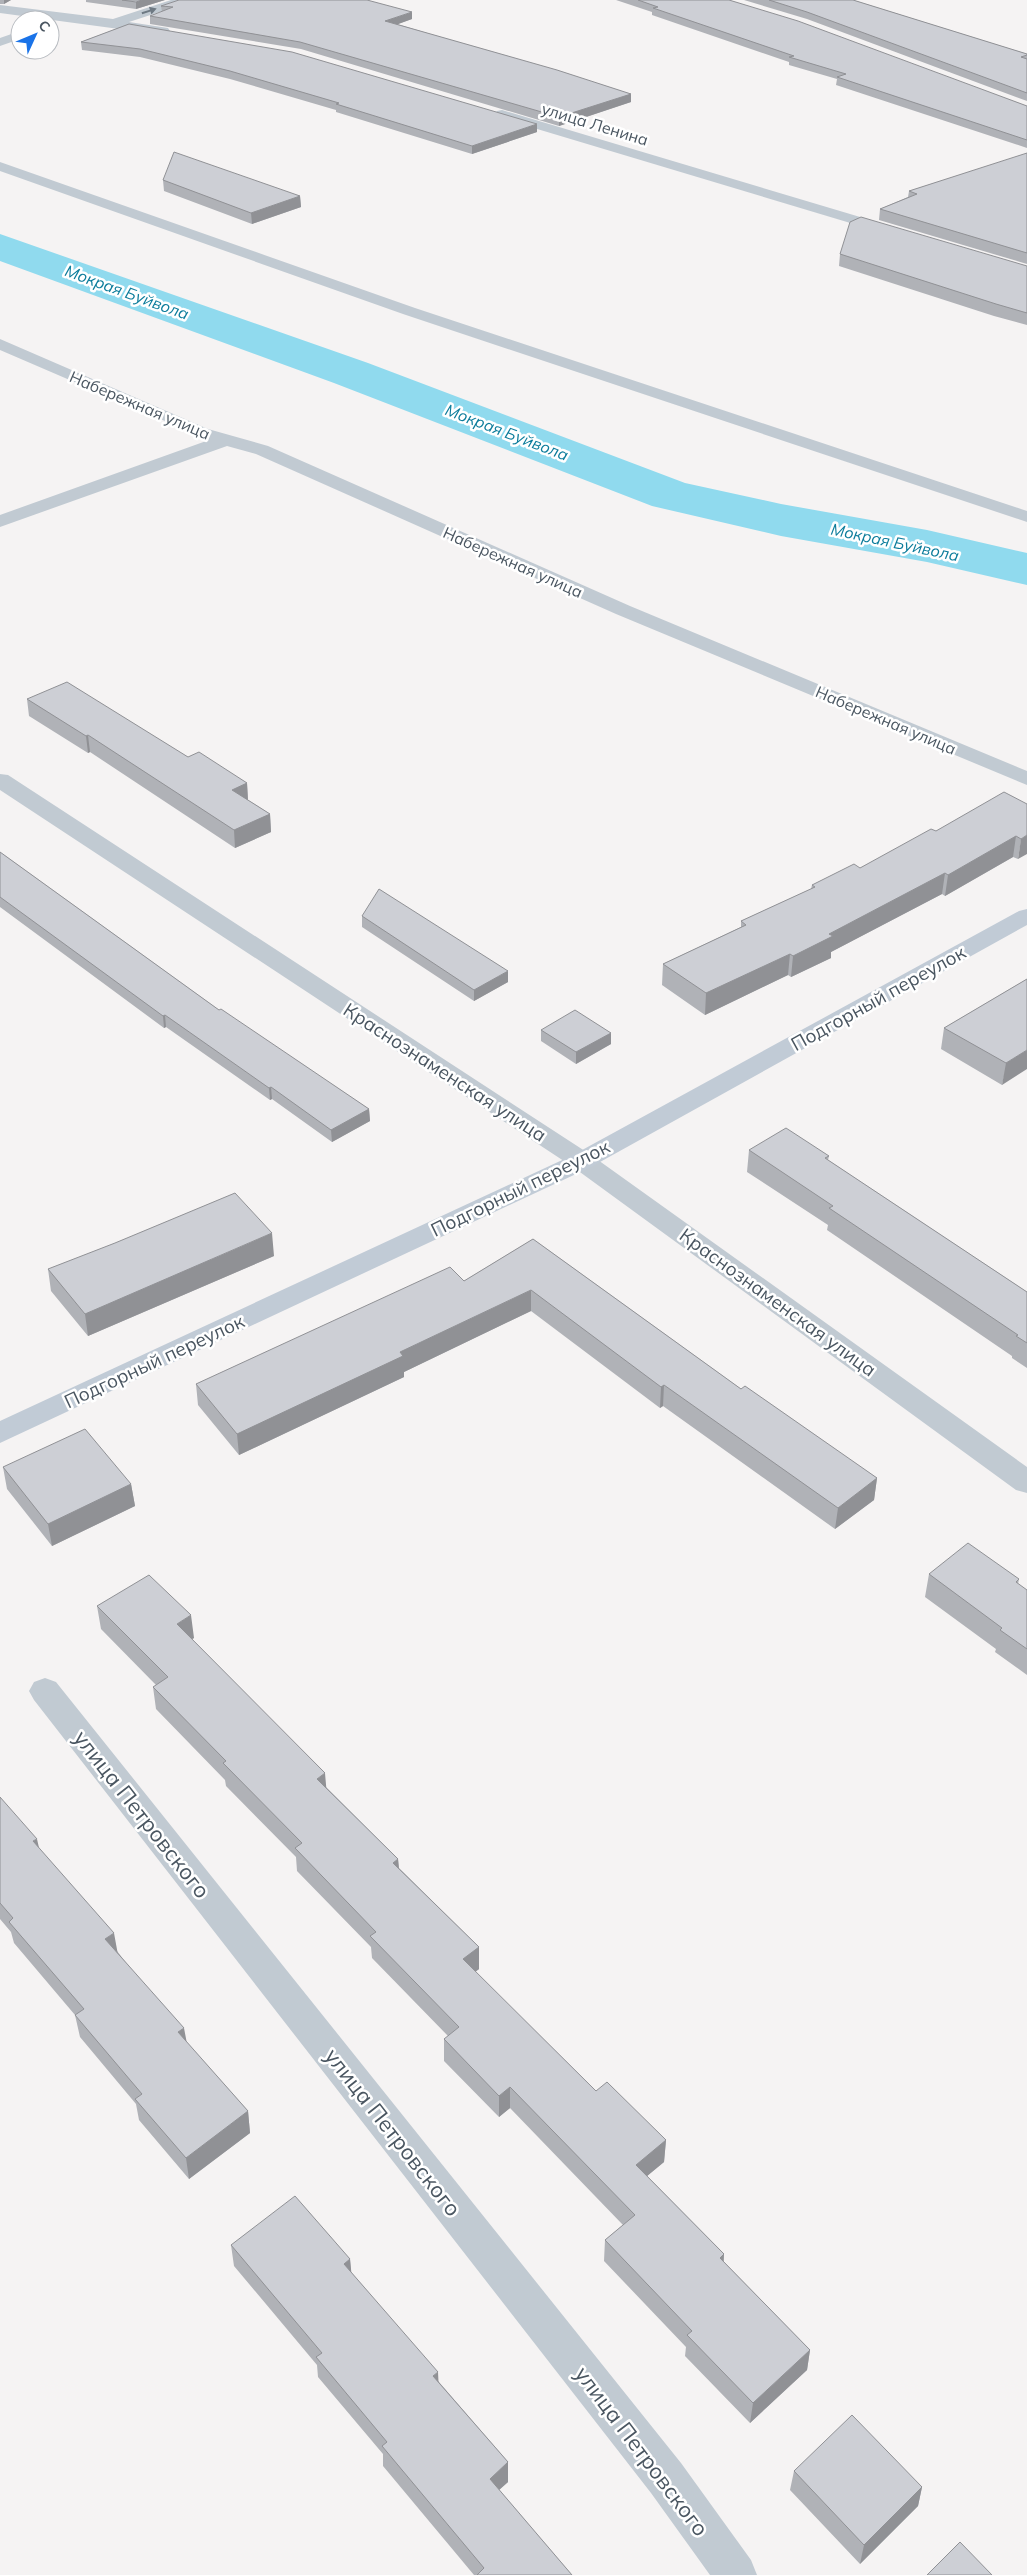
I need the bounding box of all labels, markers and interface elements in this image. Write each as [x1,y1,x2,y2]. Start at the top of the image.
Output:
one-way arrow [141,7,156,15]
north arrow [10,10,60,60]
text: С [35,16,54,36]
street label: улица Ленина [539,98,651,150]
water label: Мокрая Буйвола [62,260,192,324]
street label: Набережная улица [67,366,213,444]
water label: Мокрая Буйвола [443,399,572,465]
water label: Мокрая Буйвола [829,519,961,565]
street label: Набережная улица [440,522,586,602]
street label: Набережная улица [813,681,959,759]
street label: Подгорный переулок [787,940,970,1056]
street label: Краснознаменская улица [339,997,551,1147]
street label: Подгорный переулок [427,1134,614,1242]
street label: Краснознаменская улица [675,1223,881,1381]
street label: Подгорный переулок [60,1308,249,1413]
street label: улица Петровского [68,1724,216,1904]
street label: улица Петровского [319,2042,467,2222]
street label: улица Петровского [569,2360,715,2542]

